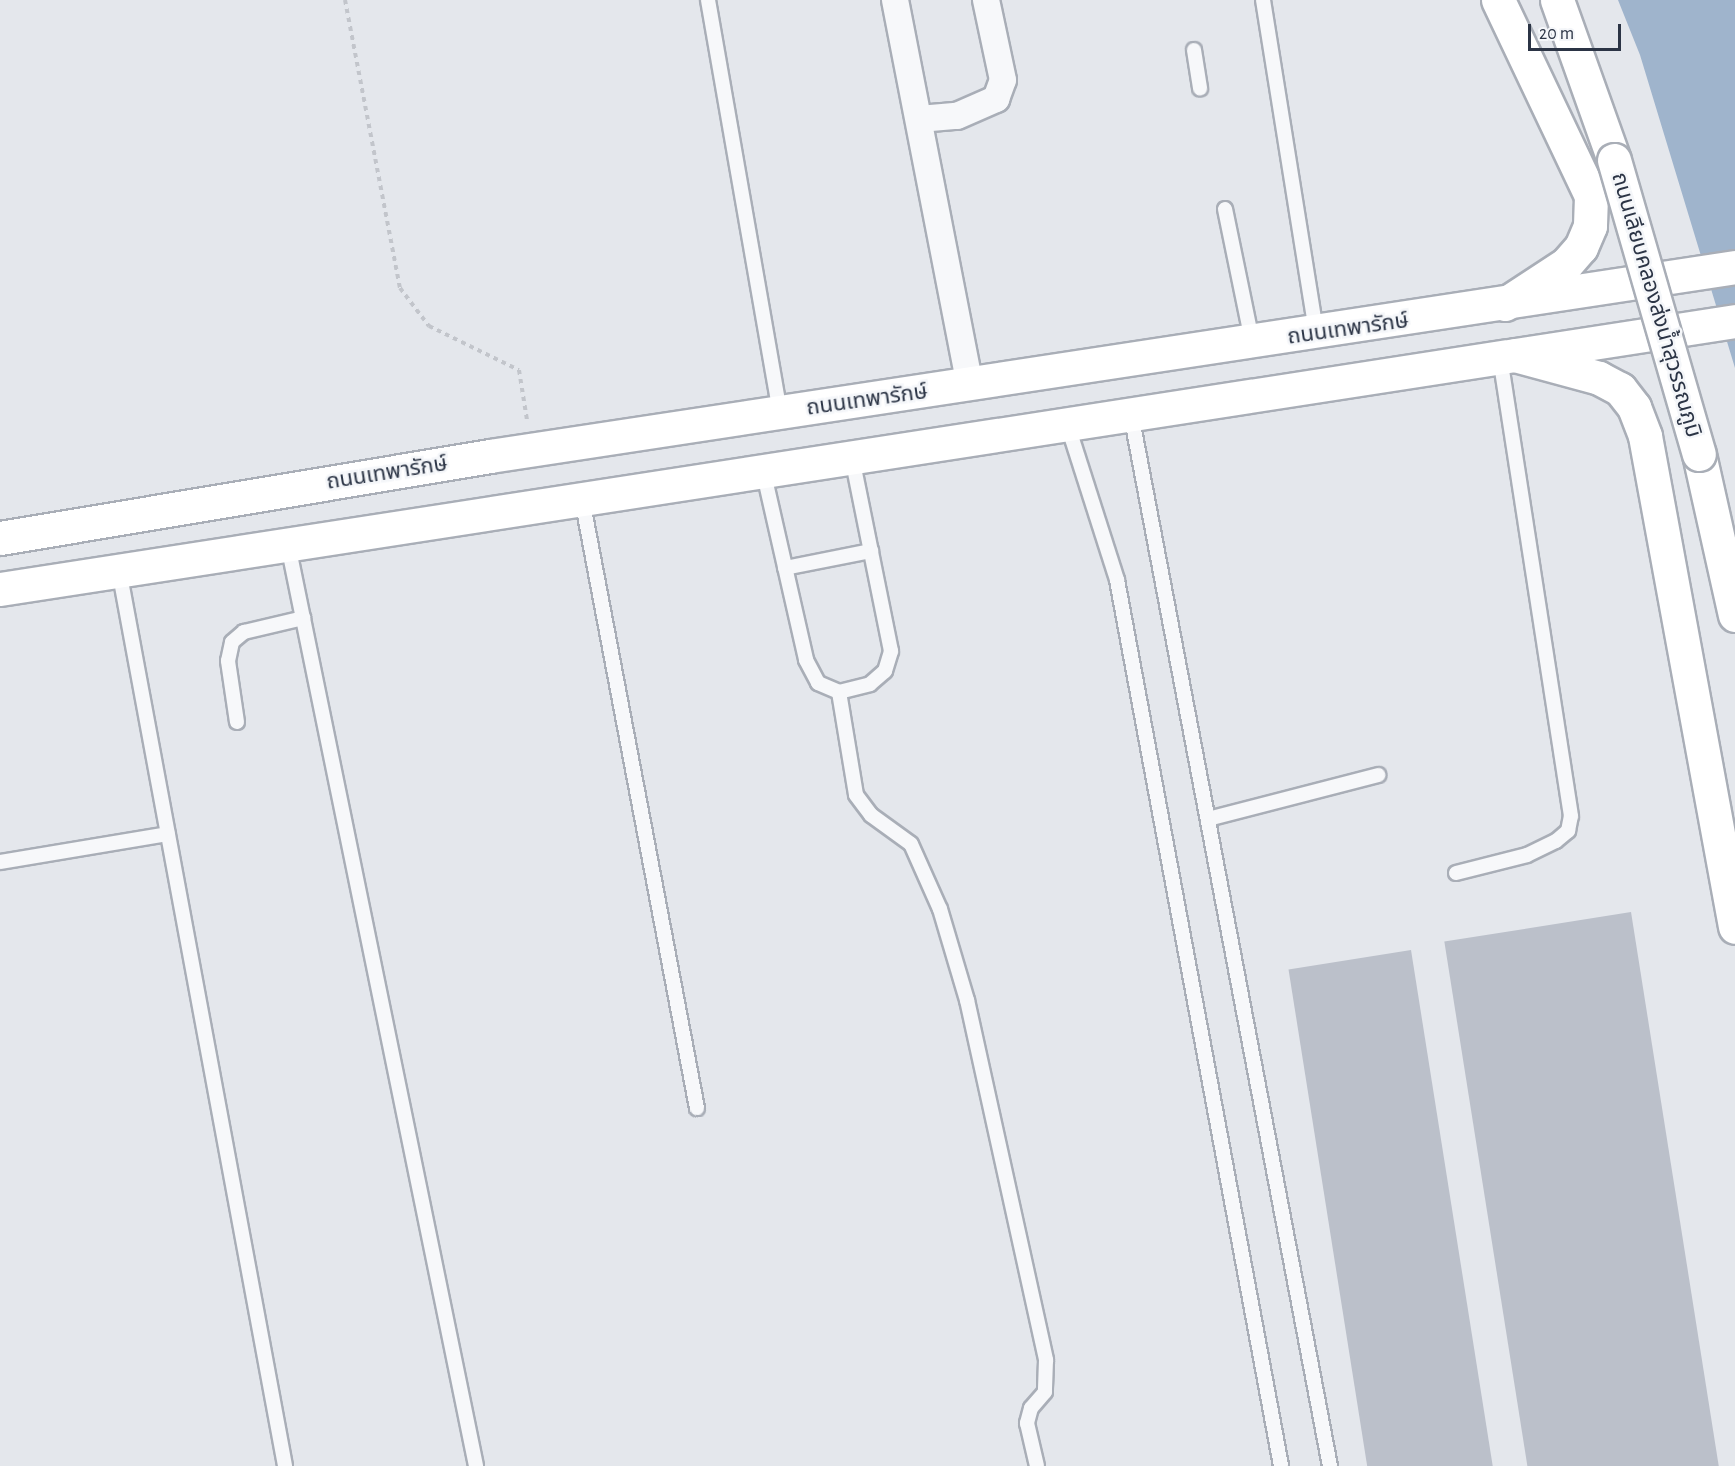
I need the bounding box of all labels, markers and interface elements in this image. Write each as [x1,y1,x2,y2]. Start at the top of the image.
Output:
scale bar [1531,12,1624,50]
text: 20 m [1539,25,1574,43]
street label: ถนนเลียบคลองส่งน้ำสุวรรณภูมิ [1605,169,1707,441]
street label: ถนนเทพารักษ์ [1286,307,1410,351]
street label: ถนนเทพารักษ์ [805,378,929,422]
street label: ถนนเทพารักษ์ [325,450,449,496]

